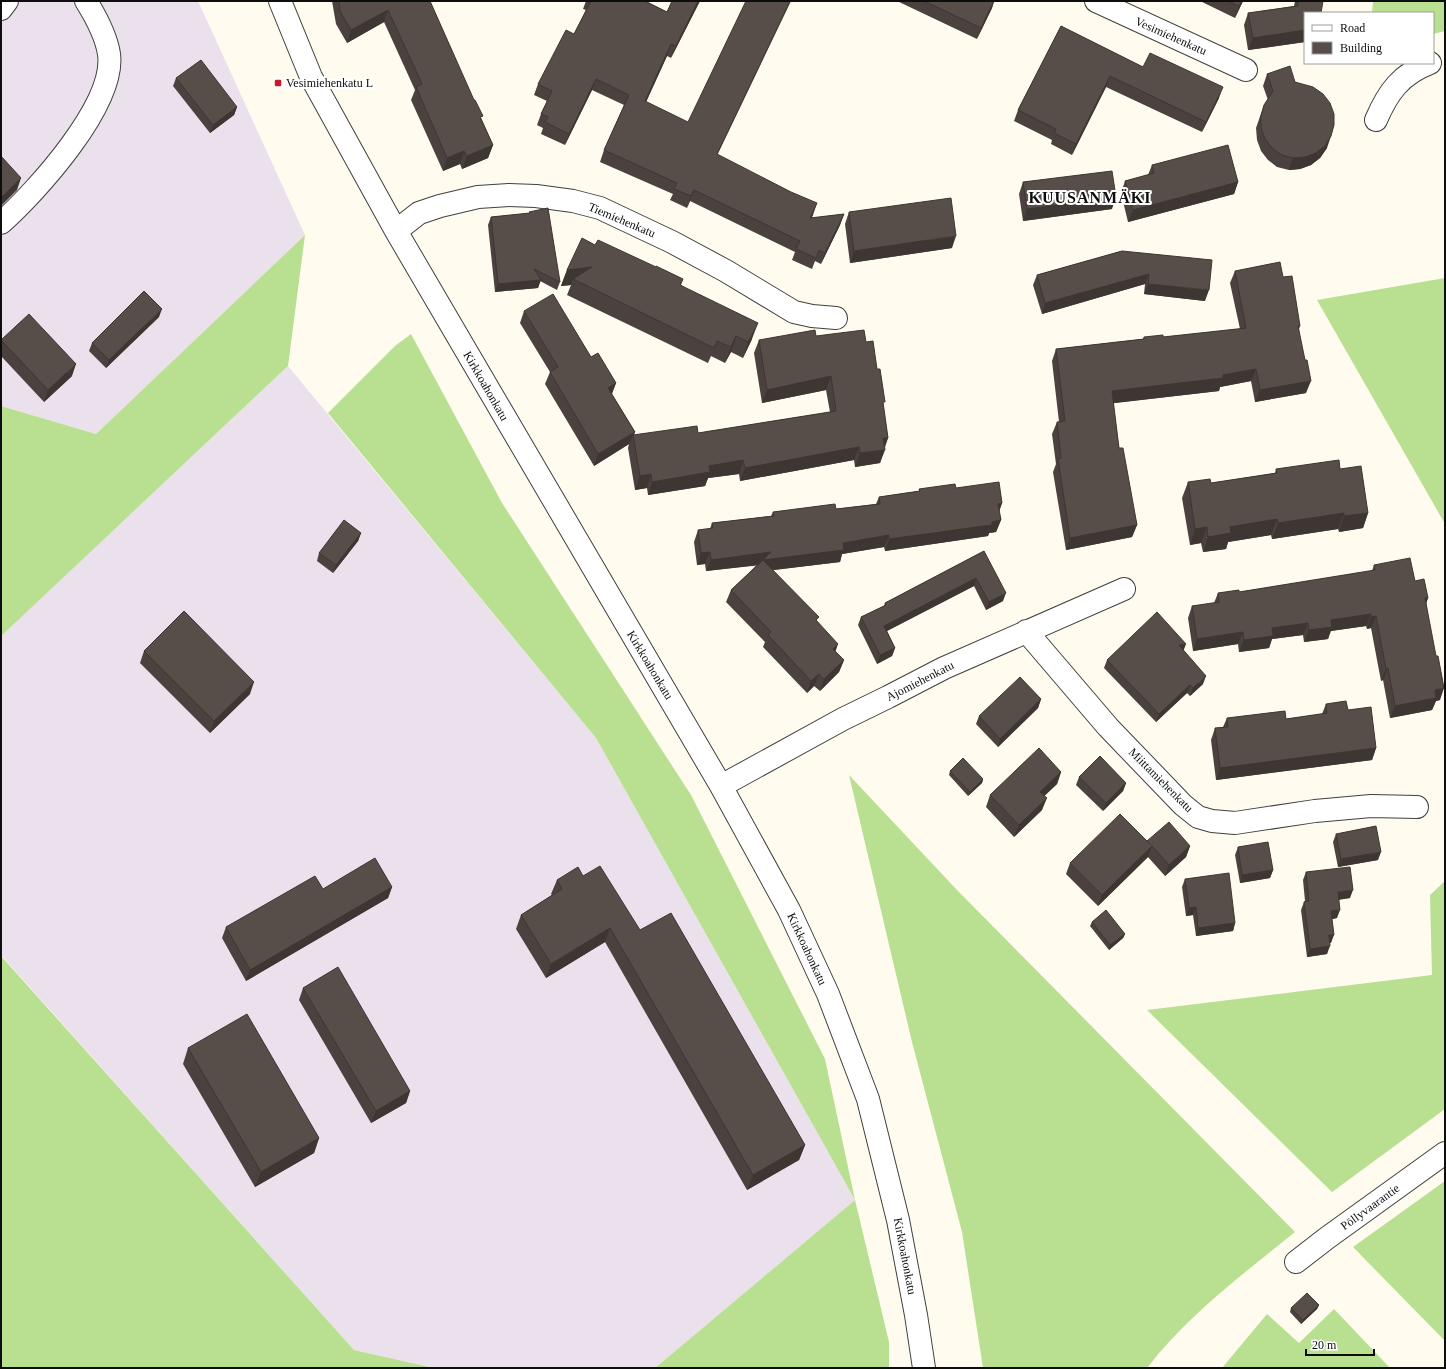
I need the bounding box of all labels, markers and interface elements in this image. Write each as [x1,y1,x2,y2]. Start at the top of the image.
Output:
legend [1304,12,1434,64]
street label: Vesimiehenkatu [1133,14,1209,58]
text: Road [1340,21,1365,35]
text: Building [1340,41,1382,55]
place label: Vesimiehenkatu L [286,76,373,90]
marker: Vesimiehenkatu L [273,78,283,88]
district label: KUUSANMÄKI [1029,189,1151,206]
street label: Tiemiehenkatu [586,200,658,240]
street label: Kirkkoahonkatu [460,349,512,423]
street label: Kirkkoahonkatu [624,628,676,702]
street label: Ajomiehenkatu [884,658,956,704]
street label: Miittamiehenkatu [1126,745,1196,815]
street label: Kirkkoahonkatu [784,911,830,987]
street label: Pöllyvaarantie [1338,1181,1402,1233]
street label: Kirkkoahonkatu [891,1216,919,1296]
scale bar [1306,1331,1374,1357]
text: 20 m [1312,1338,1337,1352]

